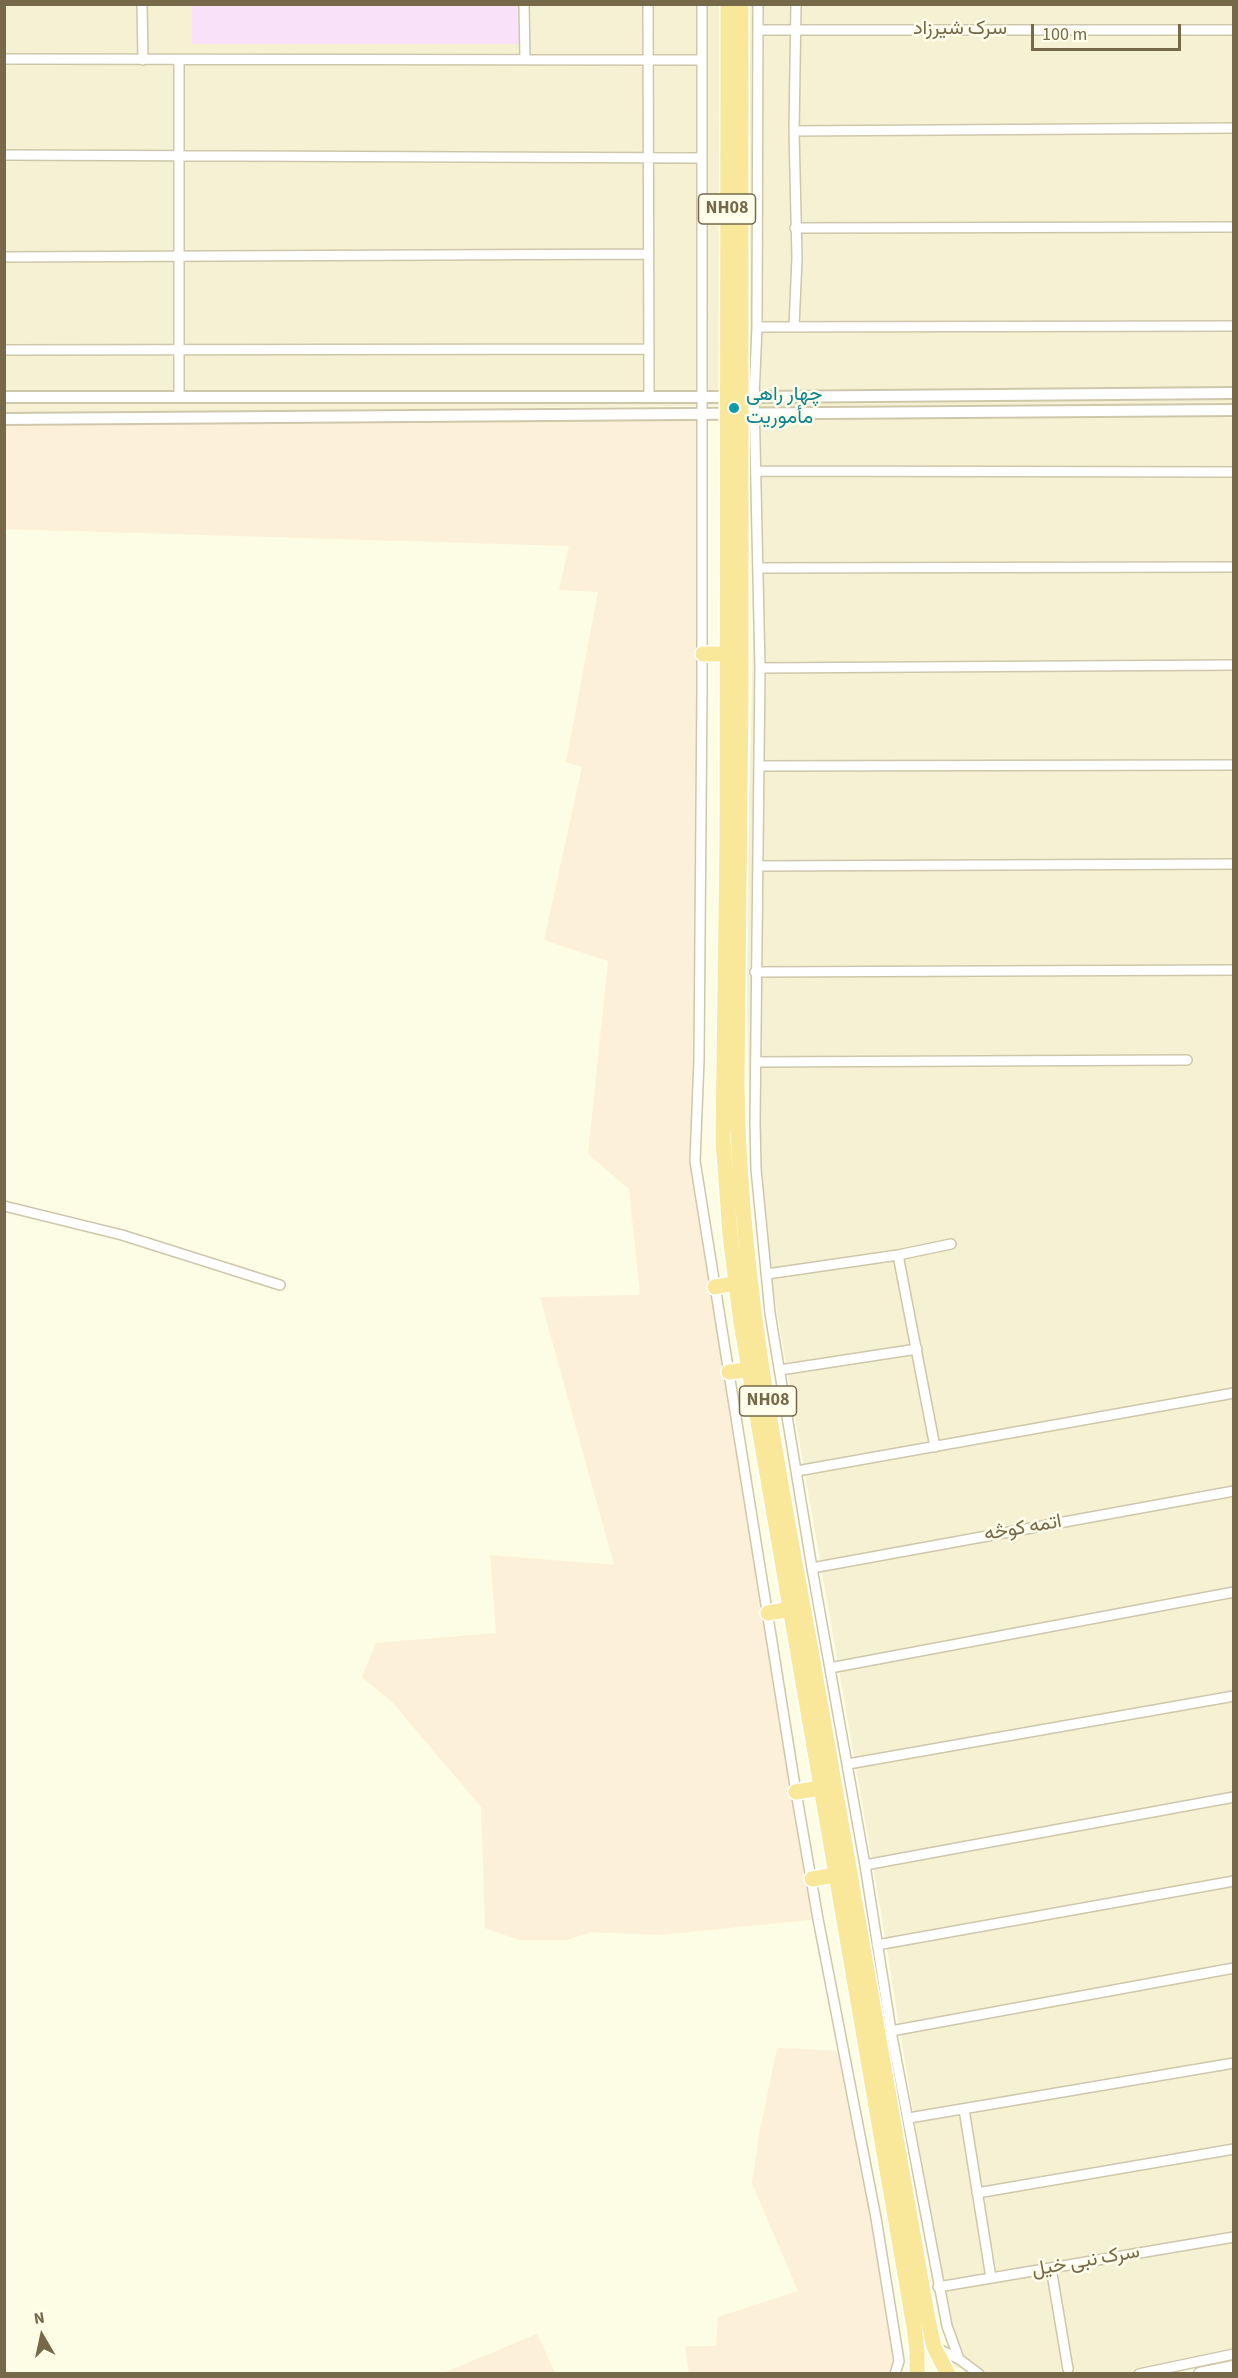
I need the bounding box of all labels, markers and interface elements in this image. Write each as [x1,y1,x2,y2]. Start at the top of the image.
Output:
scale bar [1034,12,1184,50]
street label: سرک شیرزاد [913,18,1007,42]
text: 100 m [1042,22,1087,47]
road number: NH08 [698,194,756,224]
place label: چهار راهی مأموریت [746,384,822,431]
marker: چهار راهی مأموریت [727,401,741,415]
road number: NH08 [740,1386,796,1416]
street label: اتمه کوڅه [982,1510,1064,1548]
street label: سرک نبی خیل [1030,2241,1142,2283]
north arrow [12,2306,72,2366]
text: N [32,2307,46,2330]

